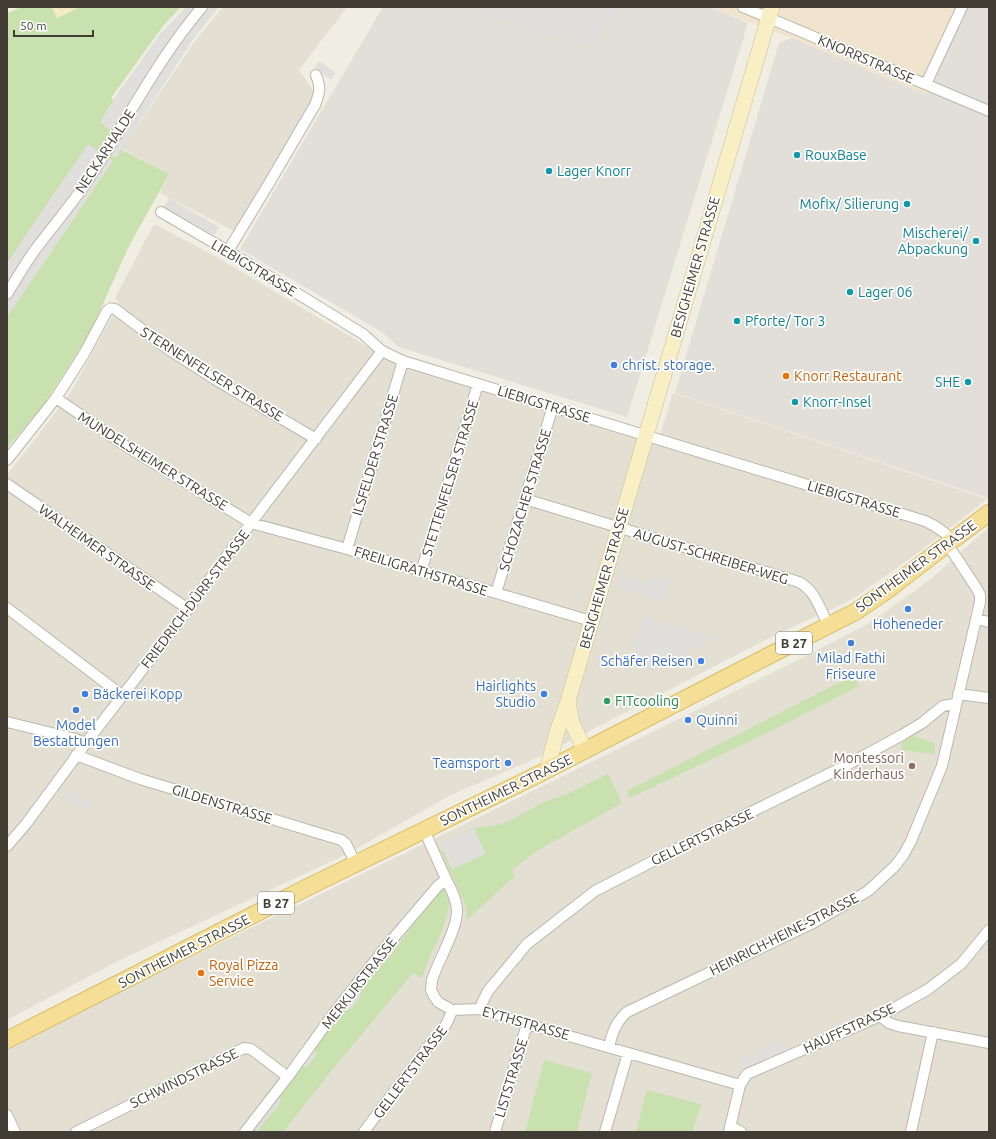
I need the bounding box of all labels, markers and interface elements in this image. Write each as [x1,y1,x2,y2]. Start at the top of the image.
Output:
scale bar [14,12,93,38]
text: 50 m [20,19,47,32]
street label: KNORRSTRASSE [815,32,917,87]
street label: NECKARHALDE [72,106,138,196]
place label: RouxBase [805,147,867,163]
marker: RouxBase [792,150,802,160]
place label: Lager Knorr [557,163,632,179]
marker: Lager Knorr [544,166,554,176]
street label: BESIGHEIMER STRASSE [667,194,723,339]
place label: Mofix/ Silierung [800,196,899,212]
marker: Mofix/ Silierung [902,199,912,209]
place label: Mischerei/ Abpackung [898,225,969,257]
street label: LIEBIGSTRASSE [209,236,300,300]
marker: Mischerei/ Abpackung [971,236,981,246]
place label: Lager 06 [858,284,913,300]
marker: Lager 06 [845,287,855,297]
place label: Pforte/ Tor 3 [745,313,825,329]
marker: Pforte/ Tor 3 [732,316,742,326]
street label: STERNENFELSER STRASSE [138,323,286,425]
place label: christ. storage. [622,357,715,373]
marker: christ. storage. [609,360,619,370]
place label: Knorr Restaurant [794,368,902,384]
marker: Knorr Restaurant [781,371,791,381]
place label: SHE [935,374,960,390]
marker: SHE [963,377,973,387]
street label: LIEBIGSTRASSE [496,382,593,426]
street label: ILSFELDER STRASSE [349,392,401,518]
place label: Knorr-Insel [803,394,871,410]
marker: Knorr-Insel [790,397,800,407]
street label: STETTENFELSER STRASSE [419,398,481,558]
street label: MUNDELSHEIMER STRASSE [75,408,231,514]
street label: SCHOZACHER STRASSE [496,427,554,573]
street label: LIEBIGSTRASSE [806,477,903,521]
street label: WALHEIMER STRASSE [36,501,158,593]
street label: BESIGHEIMER STRASSE [576,505,632,650]
street label: SONTHEIMER STRASSE [853,517,980,615]
street label: AUGUST-SCHREIBER-WEG [632,525,790,587]
street label: FRIEDRICH-DÜRR-STRASSE [137,526,252,671]
street label: FREILIGRATHSTRASSE [352,543,490,599]
marker: Hoheneder [903,604,913,614]
place label: Hoheneder [873,616,944,632]
road number: B 27 [776,632,812,654]
marker: Milad Fathi Friseure [846,638,856,648]
place label: Milad Fathi Friseure [817,650,885,682]
place label: Schäfer Reisen [601,653,693,669]
marker: Schäfer Reisen [696,656,706,666]
place label: Hairlights Studio [476,678,536,710]
place label: Bäckerei Kopp [93,686,183,702]
marker: Bäckerei Kopp [80,689,90,699]
marker: Hairlights Studio [539,689,549,699]
place label: FITcooling [615,693,679,709]
marker: FITcooling [602,696,612,706]
marker: Model Bestattungen [71,705,81,715]
place label: Quinni [696,712,738,728]
marker: Quinni [683,715,693,725]
place label: Model Bestattungen [33,717,119,749]
place label: Montessori Kinderhaus [833,750,904,782]
street label: SONTHEIMER STRASSE [437,751,575,829]
place label: Teamsport [433,755,500,771]
marker: Teamsport [503,758,513,768]
marker: Montessori Kinderhaus [907,761,917,771]
street label: GILDENSTRASSE [170,781,274,827]
street label: GELLERTSTRASSE [648,805,756,869]
street label: HEINRICH-HEINE-STRASSE [707,889,861,979]
road number: B 27 [258,892,294,914]
street label: SONTHEIMER STRASSE [116,911,252,991]
street label: MERKURSTRASSE [318,934,400,1032]
place label: Royal Pizza Service [209,957,278,989]
marker: Royal Pizza Service [196,968,206,978]
street label: HAUFFSTRASSE [801,1000,897,1056]
street label: EYTHSTRASSE [481,1003,572,1043]
street label: GELLERTSTRASSE [370,1022,450,1121]
street label: LISTSTRASSE [491,1036,531,1119]
street label: SCHWINDSTRASSE [127,1045,241,1111]

